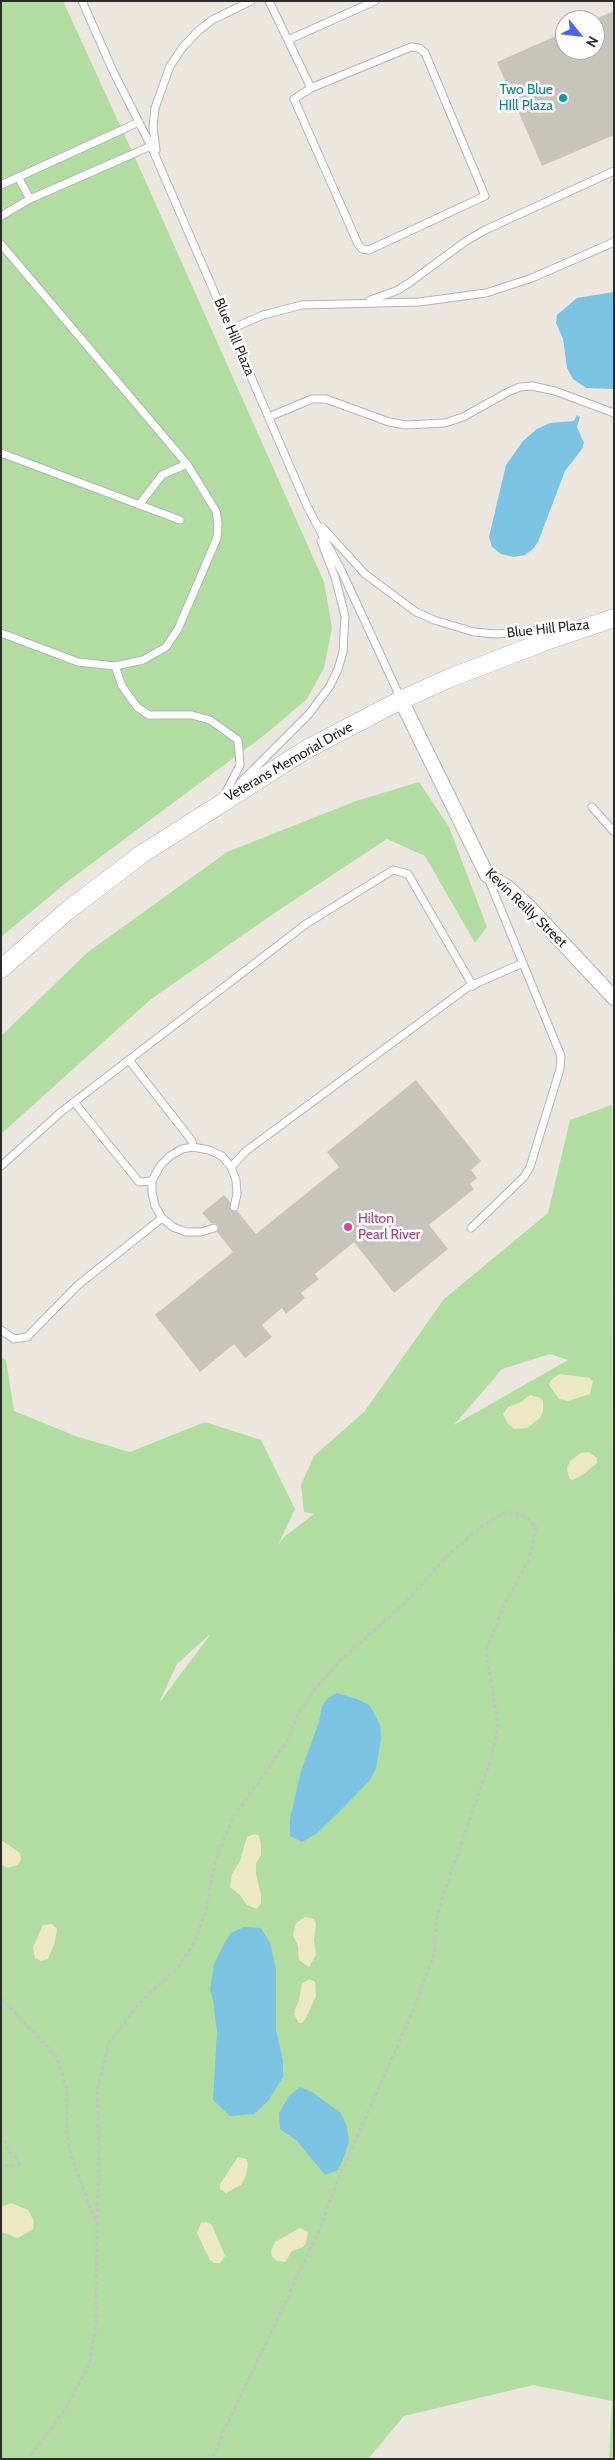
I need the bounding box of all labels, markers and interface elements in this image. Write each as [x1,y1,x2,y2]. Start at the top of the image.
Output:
north arrow [555,10,605,60]
text: N [582,33,603,50]
place label: Two Blue HIll Plaza [499,82,553,114]
marker: Two Blue HIll Plaza [557,92,569,104]
street label: Blue Hill Plaza [210,296,258,378]
street label: Blue Hill Plaza [506,616,590,642]
street label: Veterans Memorial Drive [222,719,356,805]
street label: Kevin Reilly Street [482,865,570,951]
place label: Hilton Pearl River [358,1211,420,1244]
marker: Hilton Pearl River [342,1221,354,1233]

